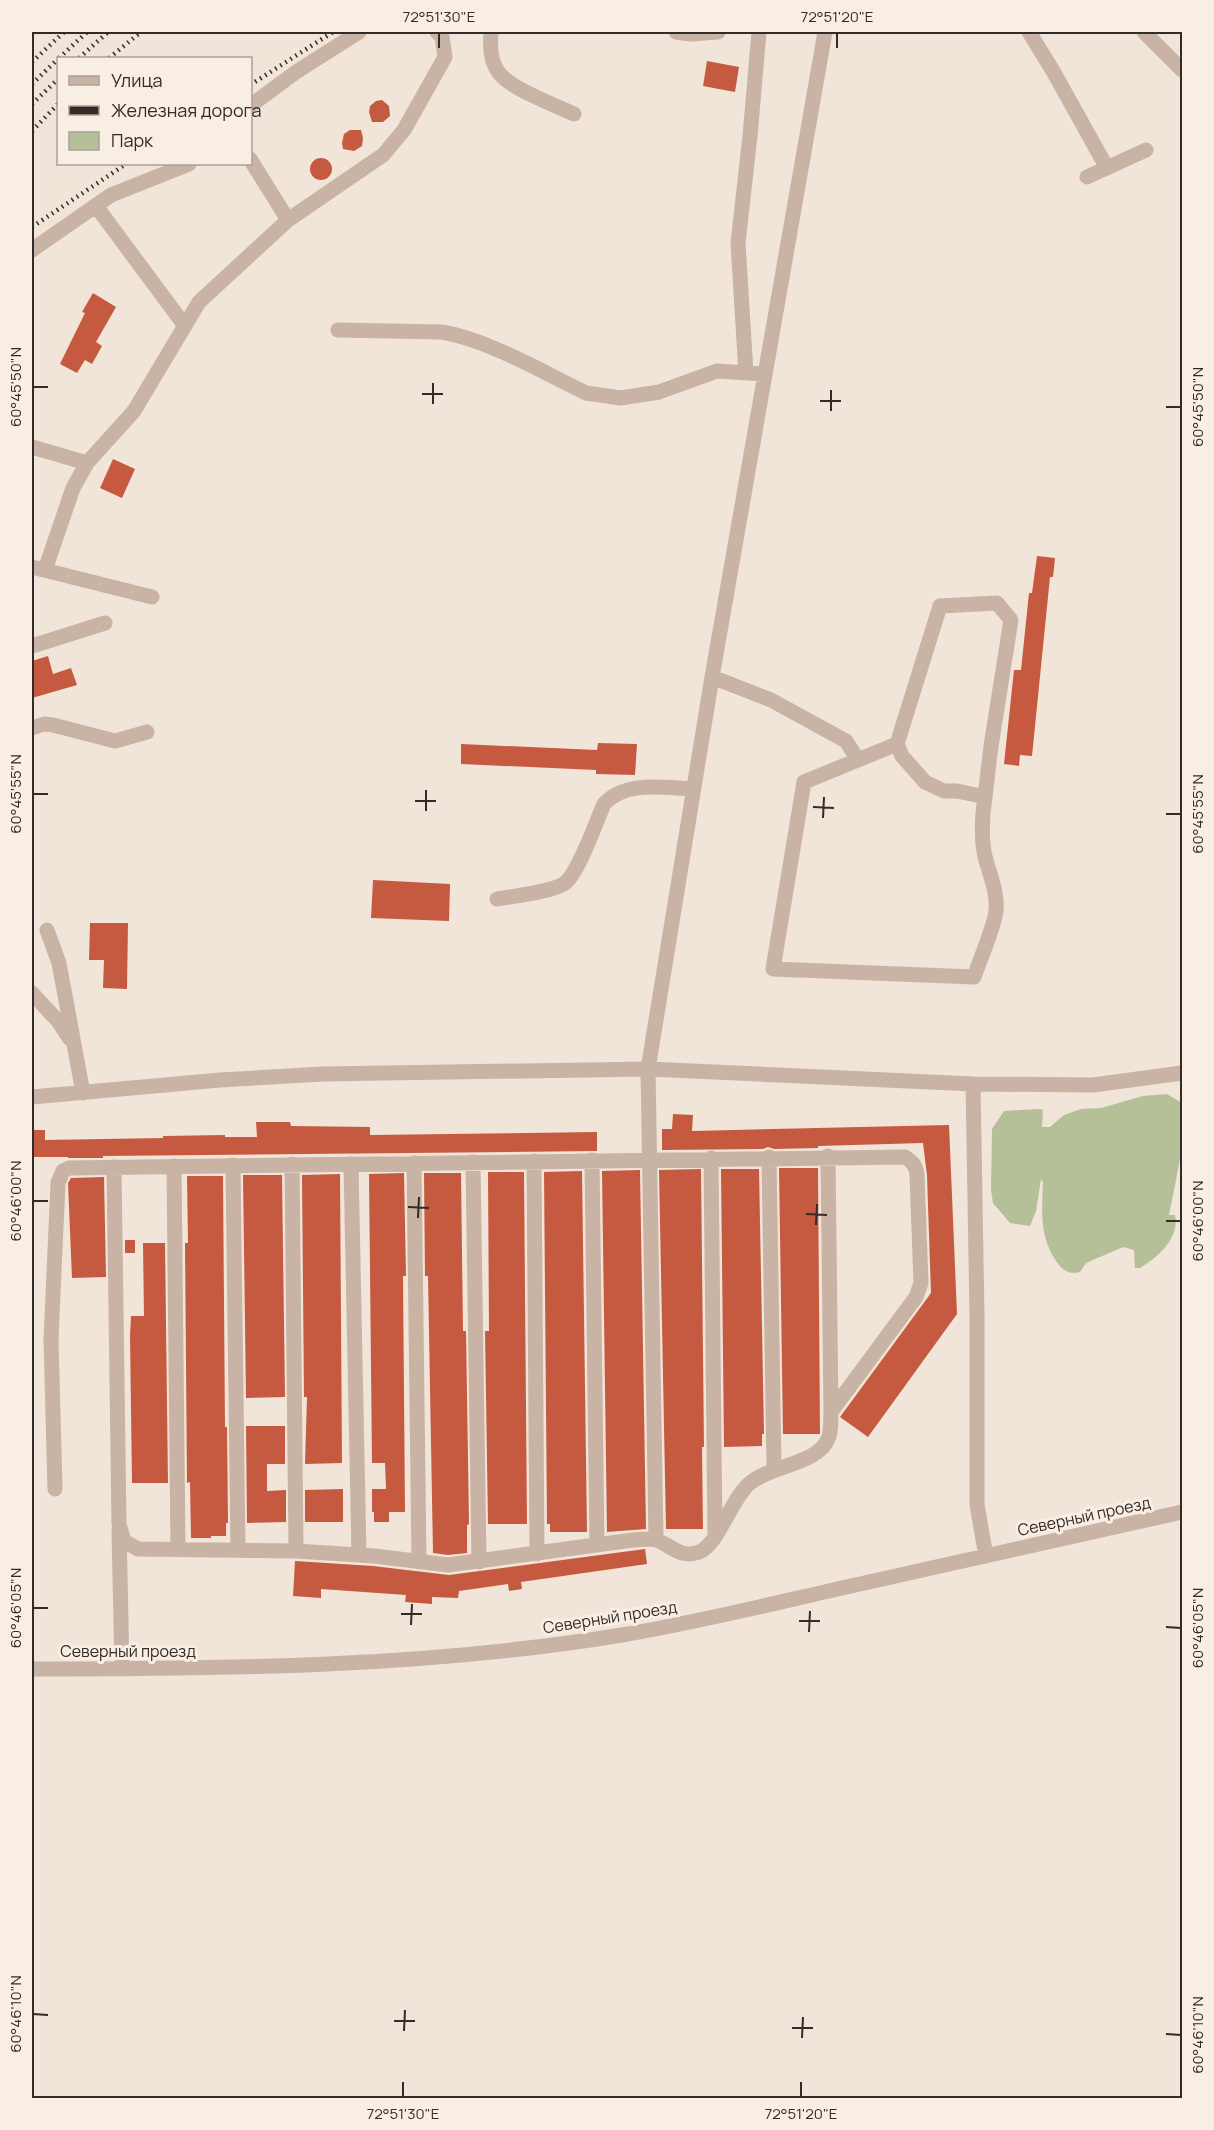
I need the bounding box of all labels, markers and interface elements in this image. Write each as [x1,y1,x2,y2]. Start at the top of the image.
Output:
text: 72°51'30"E [403,6,475,27]
text: 72°51'20"E [801,6,873,27]
legend [57,57,252,165]
text: Улица [111,68,163,92]
text: Железная дорога [111,98,262,122]
text: Парк [111,128,154,152]
text: 60°45'50"N [5,347,26,427]
text: 60°45'50"N [1187,367,1208,447]
text: 60°45'55"N [5,754,26,834]
text: 60°45'55"N [1187,774,1208,854]
text: 60°46'00"N [5,1160,26,1242]
text: 60°46'00"N [1187,1180,1208,1262]
street label: Северный проезд [1015,1491,1153,1541]
text: 60°46'05"N [5,1568,26,1648]
text: 60°46'05"N [1187,1588,1208,1668]
street label: Северный проезд [541,1595,679,1638]
street label: Северный проезд [60,1640,196,1662]
text: 60°46'10"N [5,1975,26,2053]
text: 60°46'10"N [1187,1996,1208,2074]
text: 72°51'30"E [367,2103,439,2124]
text: 72°51'20"E [765,2103,837,2124]

